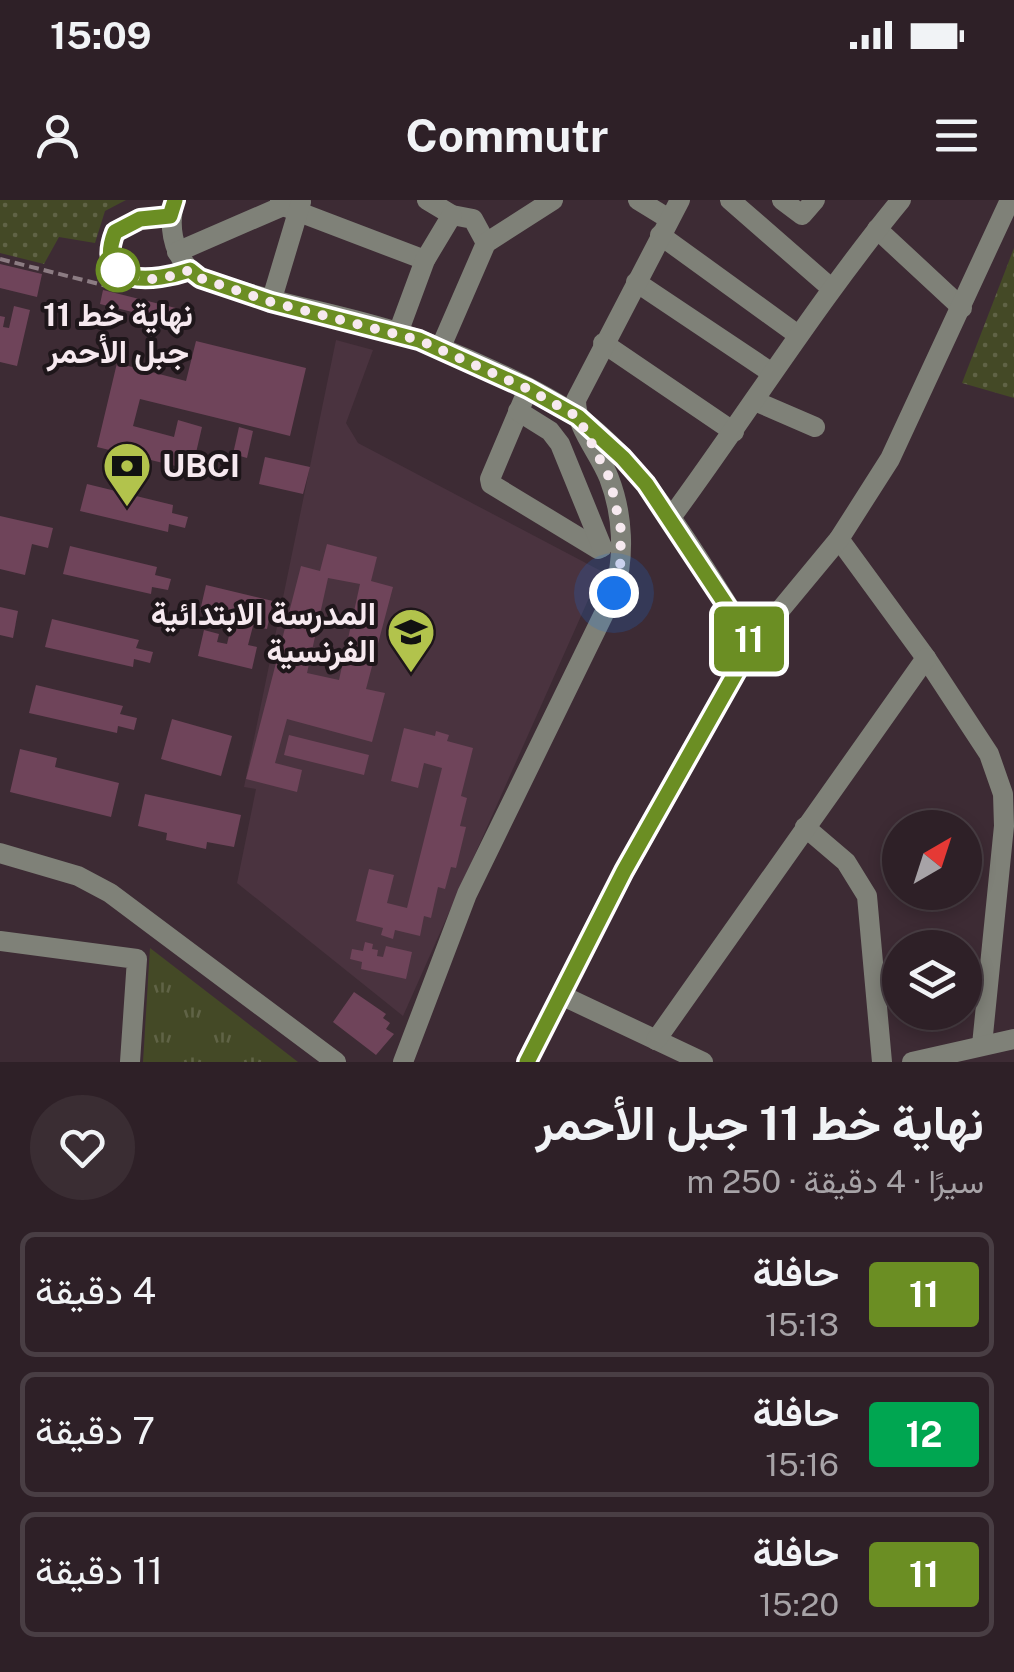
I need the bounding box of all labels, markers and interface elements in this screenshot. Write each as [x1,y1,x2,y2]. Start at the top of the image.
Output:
text: 15:09 [50,13,152,58]
icon: person [30,108,85,163]
icon: menu [929,108,984,163]
text: Commutr [406,109,608,162]
marker: نهاية خط 11 جبل الأحمر [97,249,139,291]
place label: نهاية خط 11 جبل الأحمر [43,296,193,372]
bank icon: UBCI [101,440,153,508]
place label: UBCI [162,447,240,484]
your location [589,568,639,618]
place label: المدرسة الابتدائية الفرنسية [151,595,376,671]
school or university icon: المدرسة الابتدائية الفرنسية [385,606,437,674]
line badge: 11 [704,606,794,672]
text: 11 [734,619,764,660]
north arrow [882,810,982,910]
map controls [882,810,982,1030]
button: layers [882,930,982,1030]
text: نهاية خط 11 جبل الأحمر [536,1094,984,1151]
button: heart [30,1095,135,1200]
text: سيرًا · 4 دقيقة · 250 m [687,1163,984,1200]
text: حافلة [753,1250,839,1295]
text: 4 دقيقة [35,1268,156,1313]
text: 11 [909,1274,939,1315]
text: 15:13 [765,1306,839,1343]
text: حافلة [753,1390,839,1435]
text: 7 دقيقة [35,1408,155,1453]
text: 12 [905,1414,943,1455]
text: 15:16 [765,1446,839,1483]
text: حافلة [753,1530,839,1575]
text: 11 دقيقة [35,1548,163,1593]
text: 11 [909,1554,939,1595]
text: 15:20 [759,1586,839,1623]

